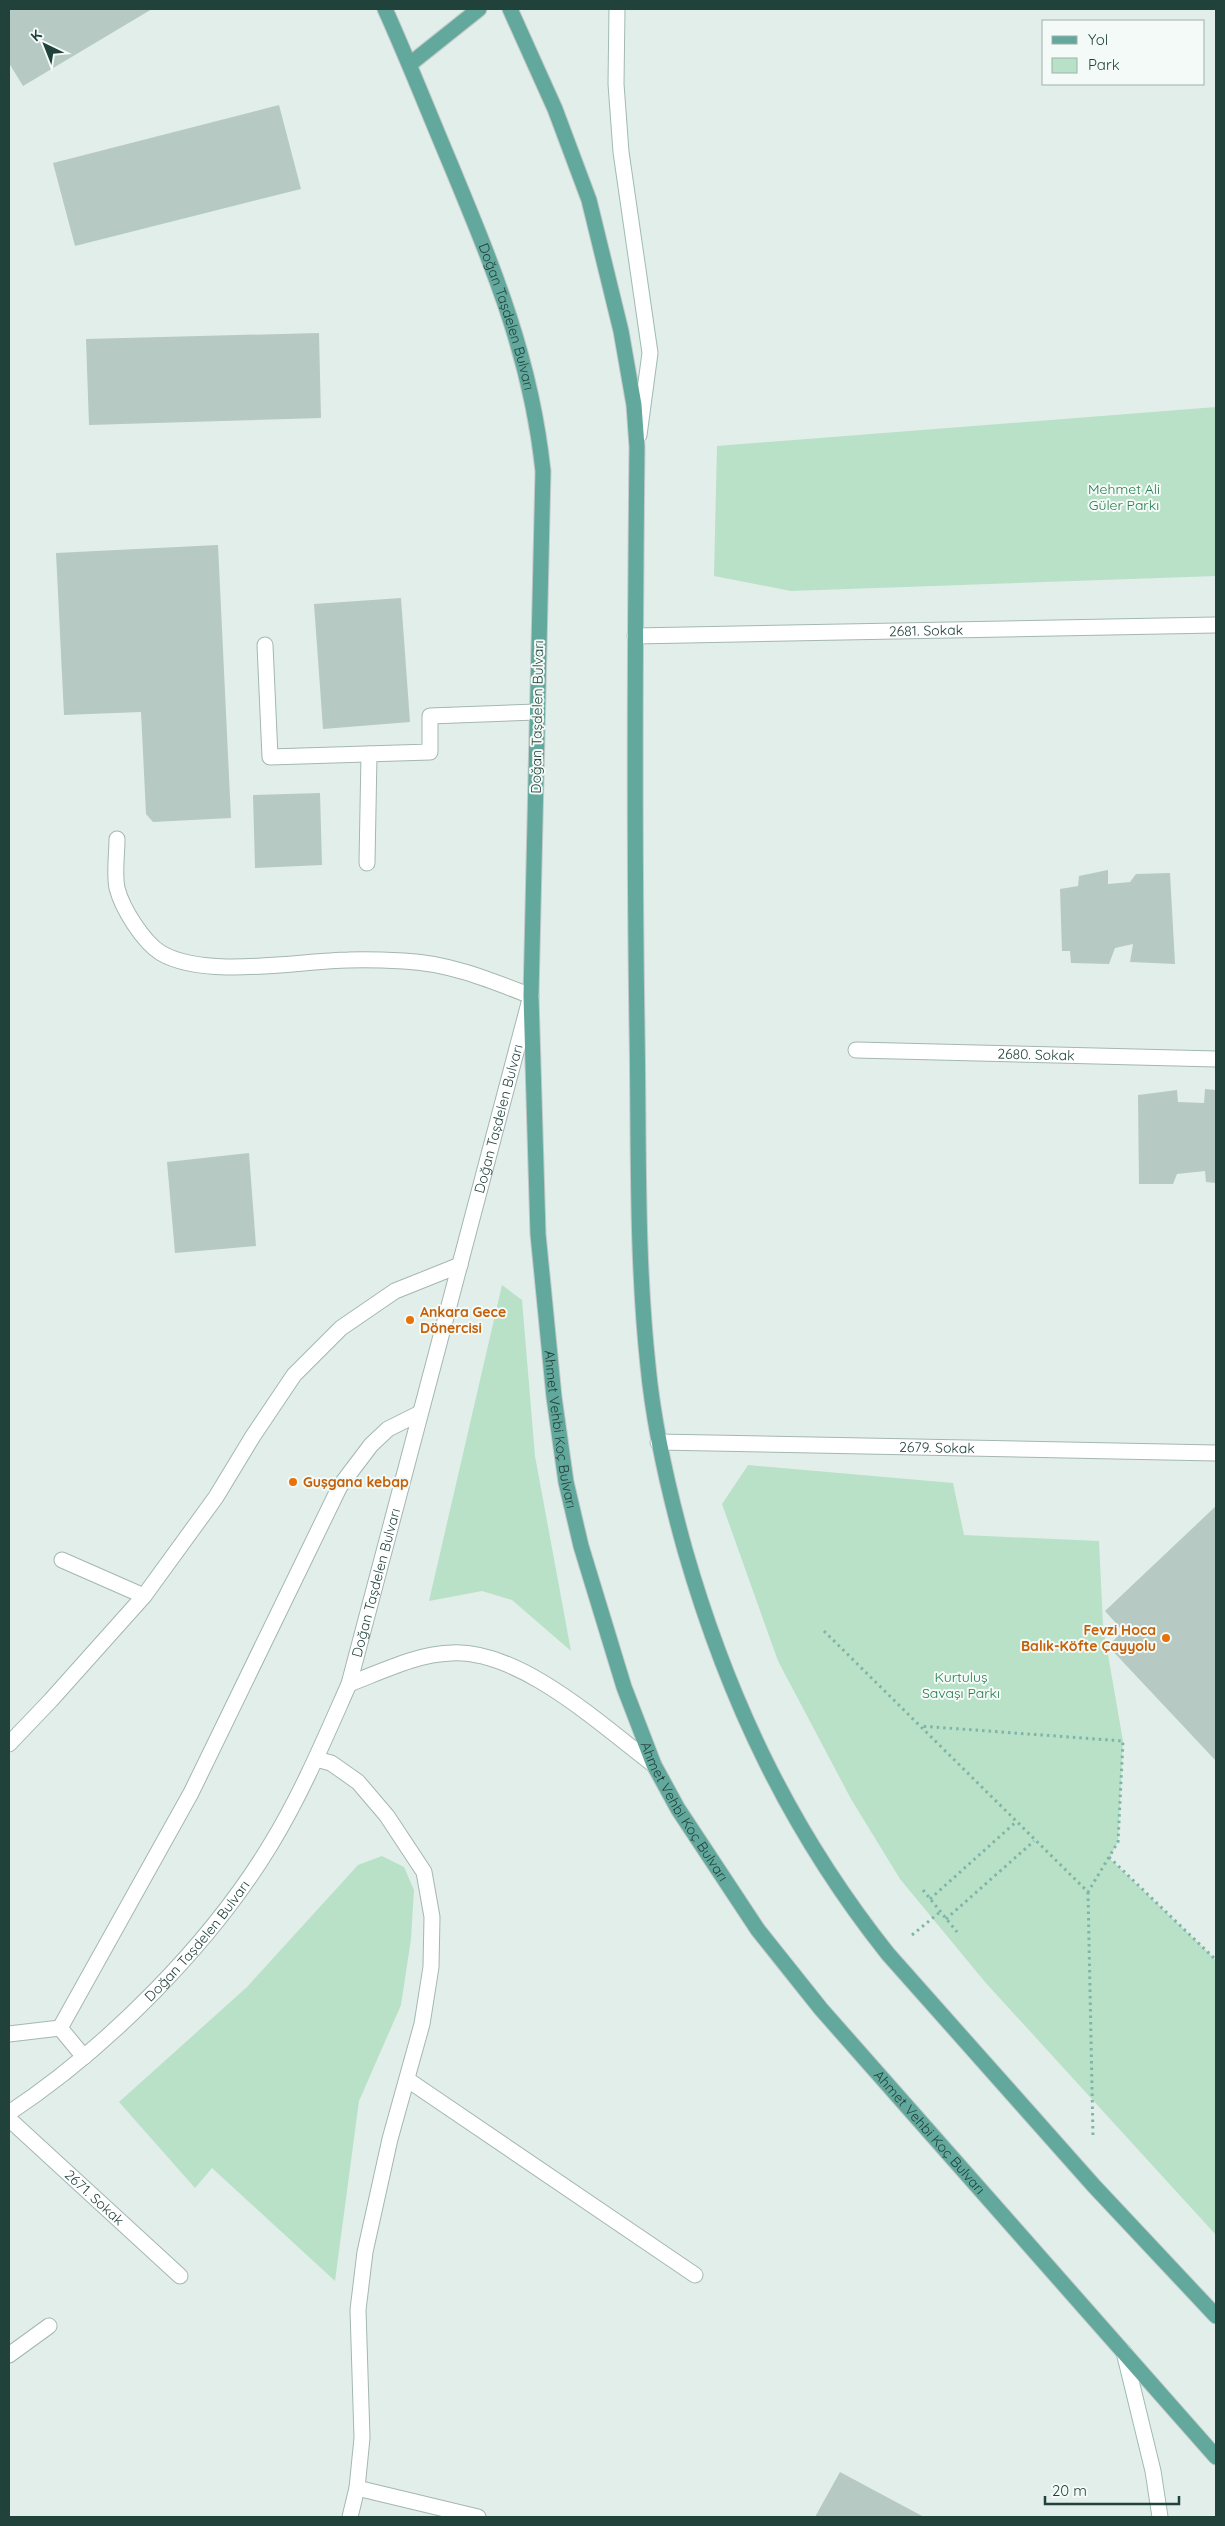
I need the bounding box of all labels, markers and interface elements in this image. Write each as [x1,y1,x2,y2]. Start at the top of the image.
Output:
north arrow [20,20,70,70]
legend [1042,20,1205,85]
text: K [27,26,46,45]
text: Yol [1088,30,1108,49]
text: Park [1088,55,1120,74]
street label: Doğan Taşdelen Bulvarı [474,240,538,392]
park label: Mehmet Ali Güler Parkı [1088,480,1160,514]
street label: 2681. Sokak [889,621,963,640]
street label: Doğan Taşdelen Bulvarı [527,640,547,794]
street label: Doğan Taşdelen Bulvarı [470,1042,527,1195]
street label: 2680. Sokak [997,1045,1075,1064]
place label: Ankara Gece Dönercisi [420,1303,506,1337]
marker: Ankara Gece Dönercisi [404,1314,416,1326]
street label: Ahmet Vehbi Koç Bulvarı [540,1349,581,1510]
street label: 2679. Sokak [899,1438,975,1457]
place label: Guşgana kebap [303,1473,409,1491]
marker: Guşgana kebap [287,1476,299,1488]
street label: Doğan Taşdelen Bulvarı [347,1506,404,1659]
place label: Fevzi Hoca Balık-Köfte Çayyolu [1021,1621,1156,1655]
marker: Fevzi Hoca Balık-Köfte Çayyolu [1160,1632,1172,1644]
park label: Kurtuluş Savaşı Parkı [922,1668,1000,1702]
street label: Ahmet Vehbi Koç Bulvarı [637,1739,732,1885]
street label: Doğan Taşdelen Bulvarı [141,1877,254,2005]
street label: Ahmet Vehbi Koç Bulvarı [870,2066,989,2198]
street label: 2671. Sokak [61,2166,128,2229]
scale bar [1045,2474,1179,2506]
text: 20 m [1052,2481,1087,2500]

